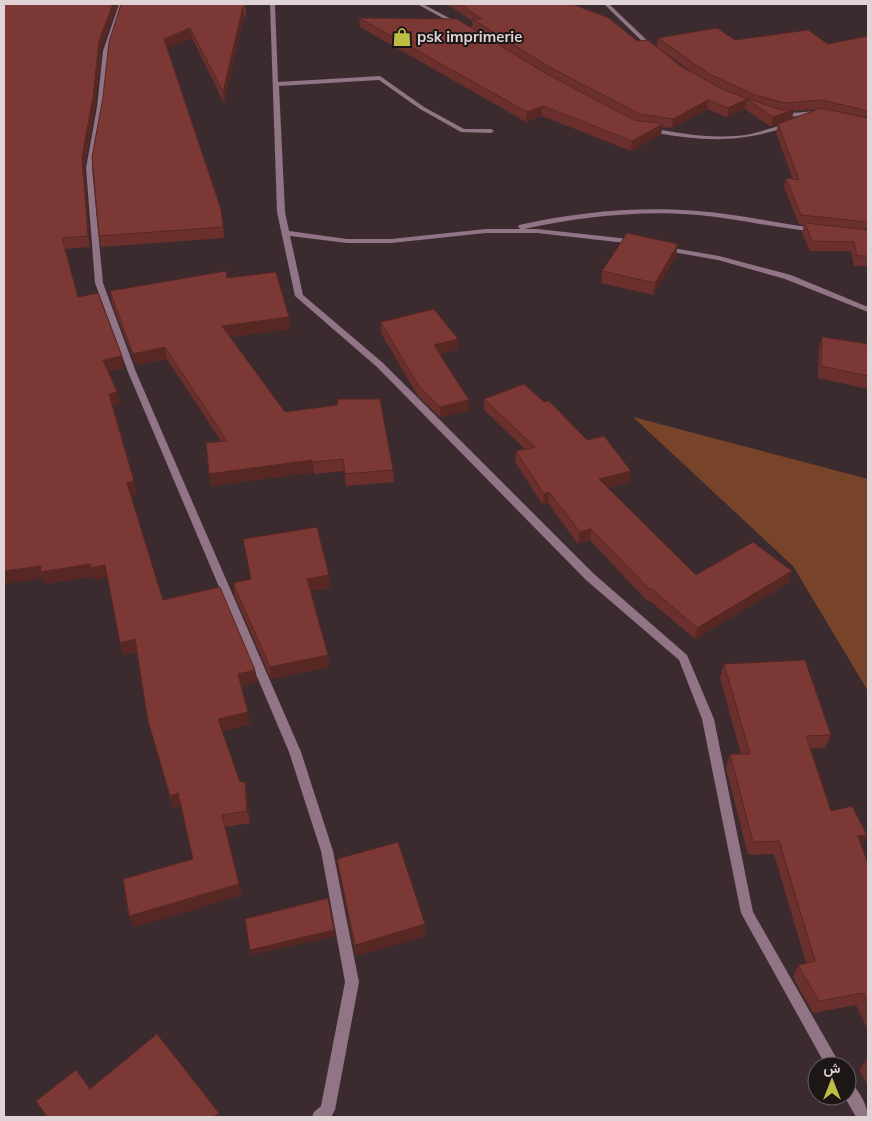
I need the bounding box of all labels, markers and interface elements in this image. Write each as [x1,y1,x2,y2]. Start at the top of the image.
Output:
shop icon: psk imprimerie [391,26,413,48]
place label: psk imprimerie [417,27,522,46]
north arrow [807,1056,857,1106]
text: ش [824,1059,841,1077]

